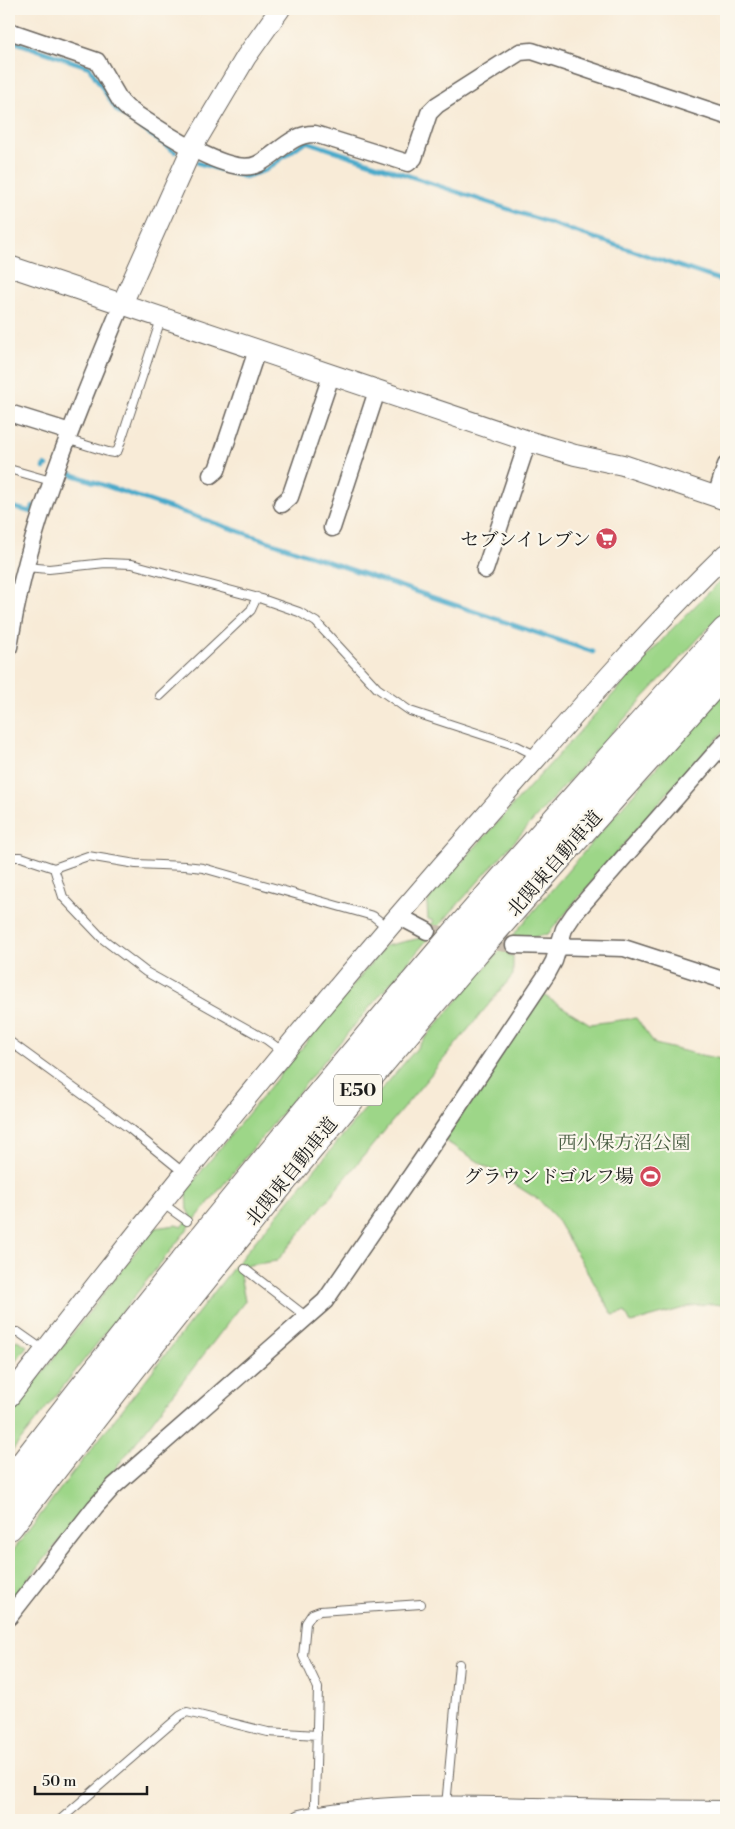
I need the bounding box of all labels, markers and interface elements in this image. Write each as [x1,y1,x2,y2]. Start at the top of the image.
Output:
supermarket icon: セブンイレブン [595,527,619,551]
place label: セブンイレブン [460,528,591,552]
street label: 北関東自動車道 [502,806,607,922]
road number: E50 [334,1074,382,1106]
street label: 北関東自動車道 [241,1112,343,1231]
park label: 西小保方沼公園 [557,1131,691,1155]
sports icon: グラウンドゴルフ場 [638,1164,662,1188]
place label: グラウンドゴルフ場 [464,1165,634,1189]
scale bar [35,1764,148,1796]
text: 50 m [42,1772,76,1791]

